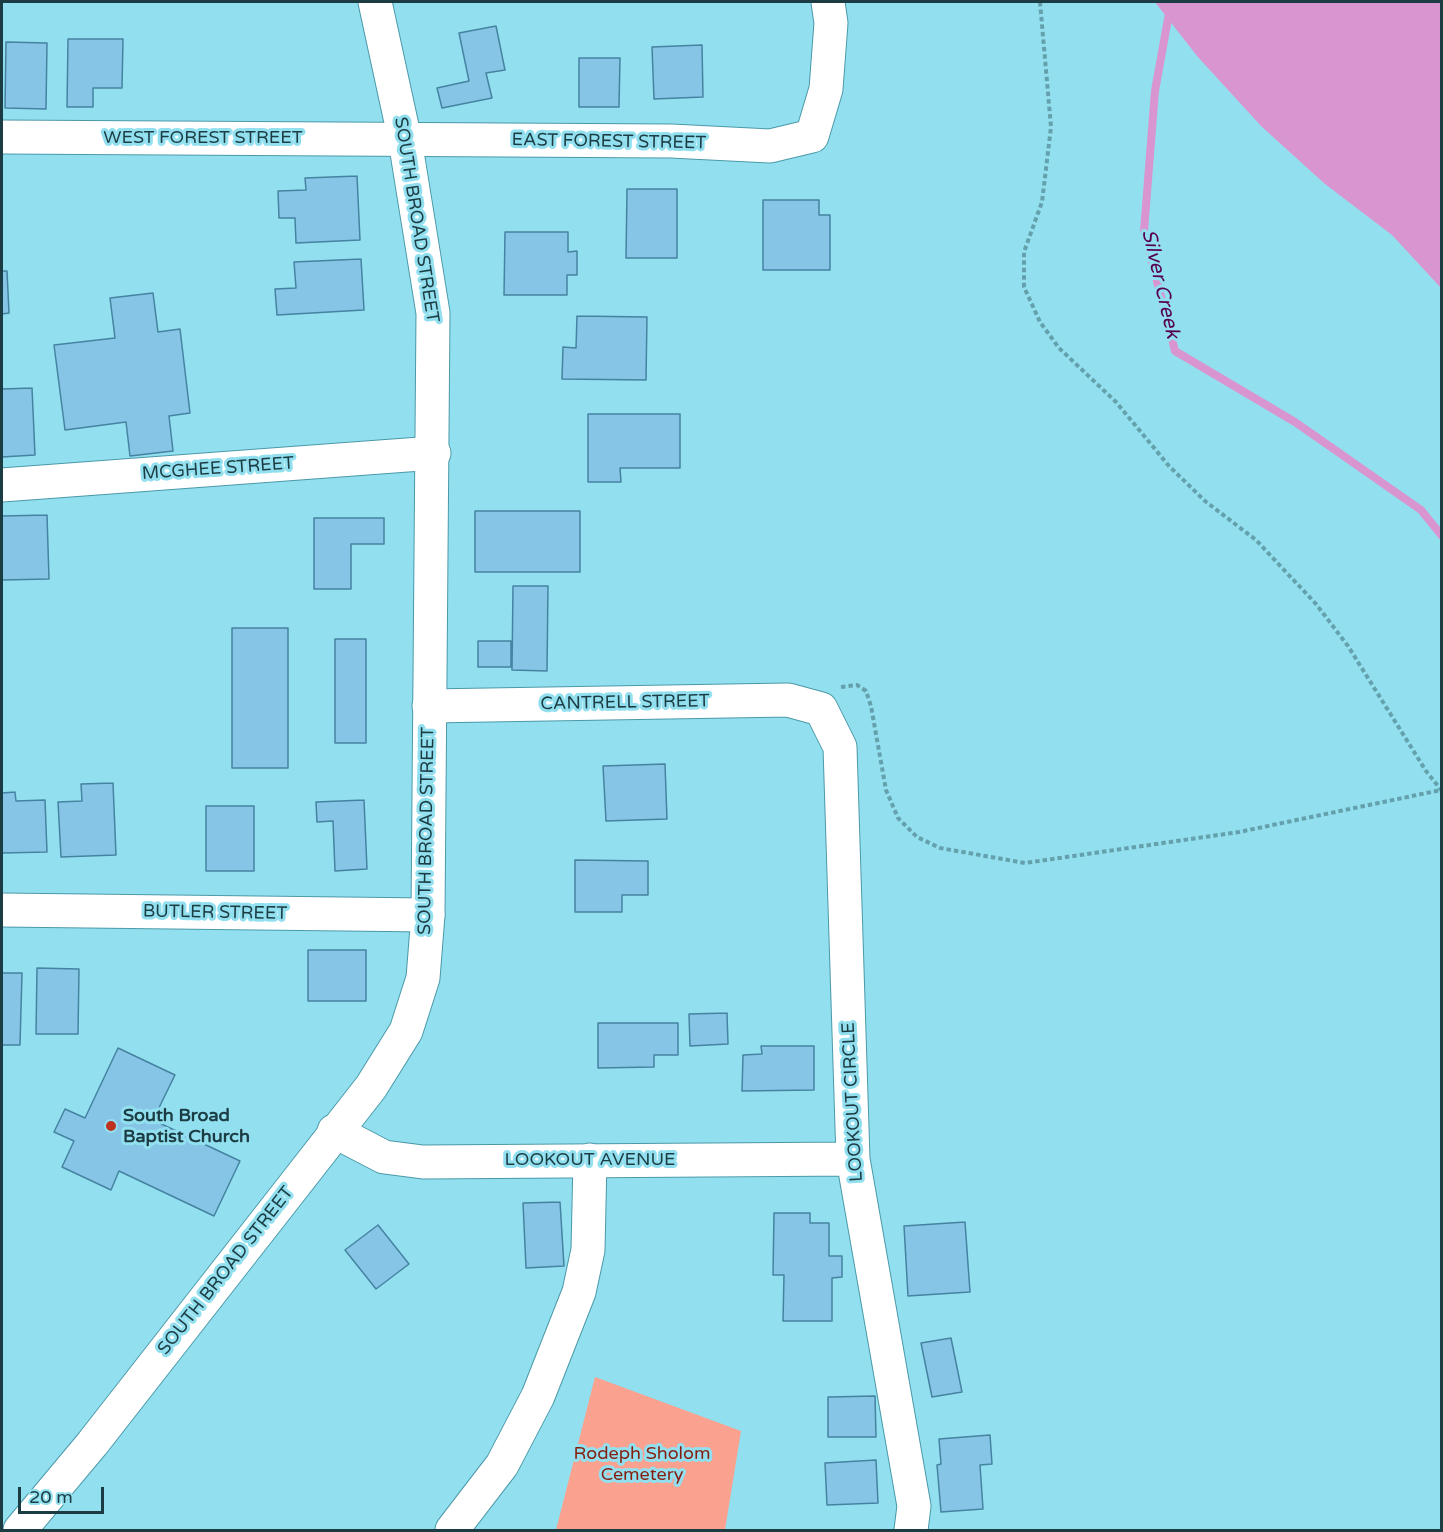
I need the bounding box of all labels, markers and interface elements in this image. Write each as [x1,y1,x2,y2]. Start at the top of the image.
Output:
street label: SOUTH BROAD STREET [389,116,443,324]
street label: WEST FOREST STREET [103,127,303,149]
street label: EAST FOREST STREET [511,130,707,154]
water label: Silver Creek [1136,227,1184,341]
street label: MCGHEE STREET [141,453,295,485]
street label: CANTRELL STREET [540,691,710,715]
street label: SOUTH BROAD STREET [414,727,440,935]
street label: BUTLER STREET [143,901,287,925]
street label: LOOKOUT CIRCLE [838,1022,868,1182]
place label: South Broad Baptist Church [123,1105,250,1148]
marker: South Broad Baptist Church [104,1119,118,1133]
street label: LOOKOUT AVENUE [504,1149,676,1171]
street label: SOUTH BROAD STREET [153,1182,299,1360]
park label: Rodeph Sholom Cemetery [573,1443,711,1486]
scale bar [21,1475,106,1513]
text: 20 m [29,1486,73,1508]

